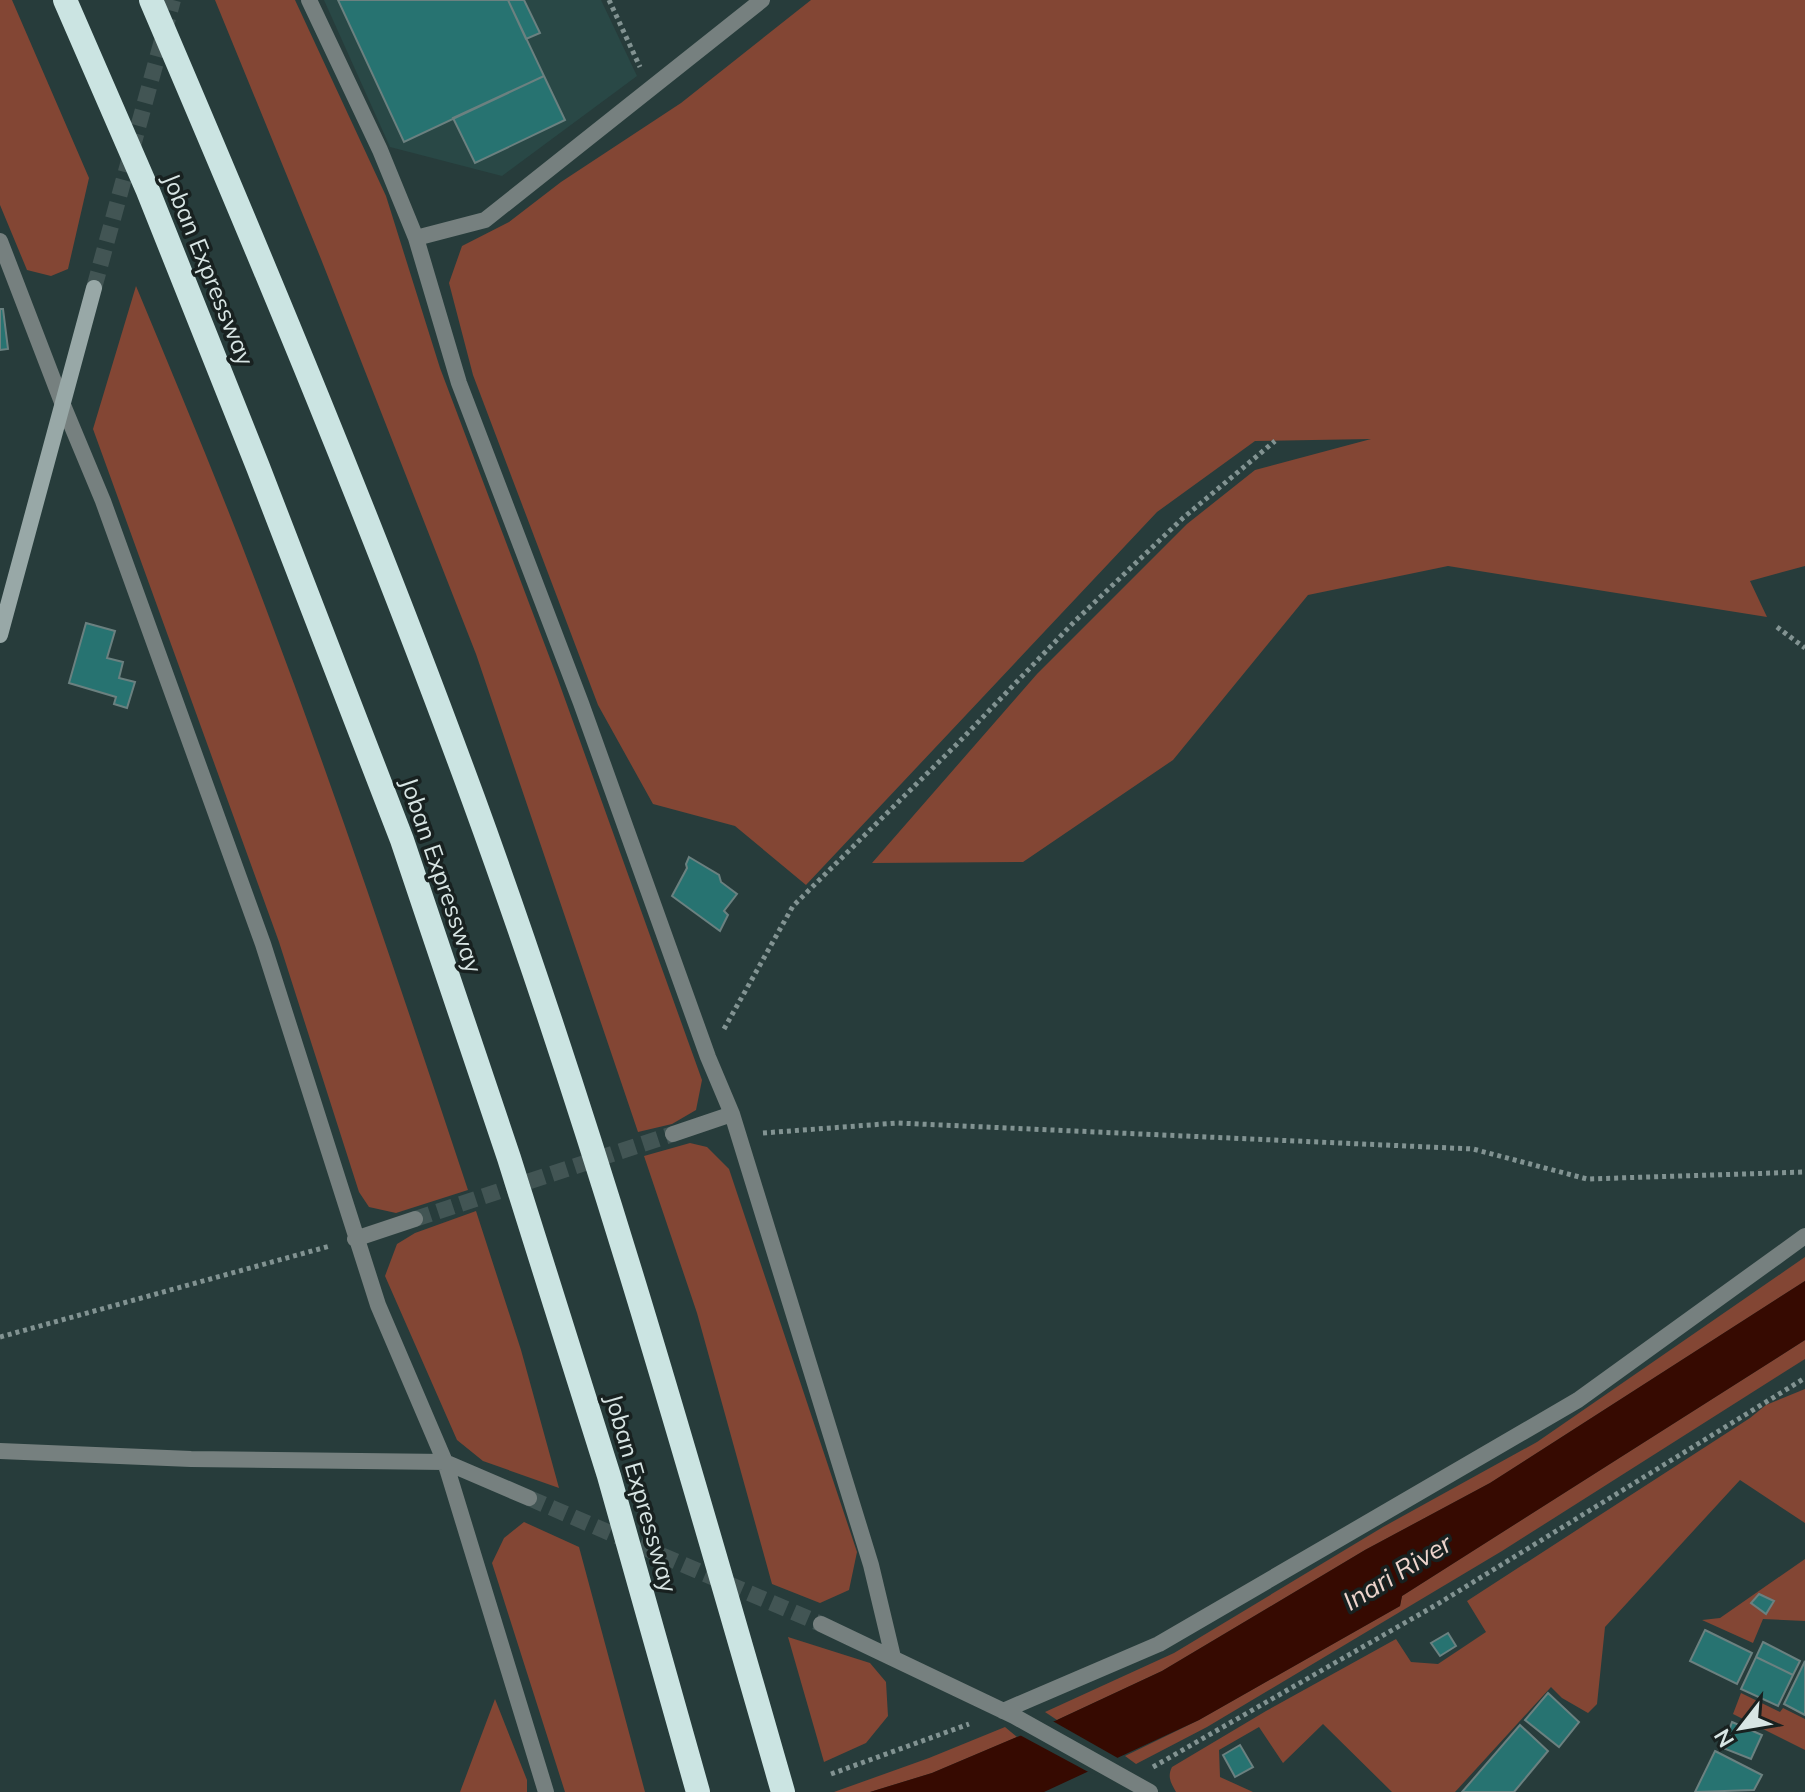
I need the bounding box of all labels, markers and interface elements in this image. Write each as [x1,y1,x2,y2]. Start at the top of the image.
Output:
street label: Joban Expressway [157,168,261,370]
street label: Joban Expressway [394,773,490,977]
street label: Joban Expressway [599,1390,685,1596]
water label: Inari River [1336,1526,1459,1617]
north arrow [1701,1688,1781,1768]
text: N [1708,1724,1740,1753]

